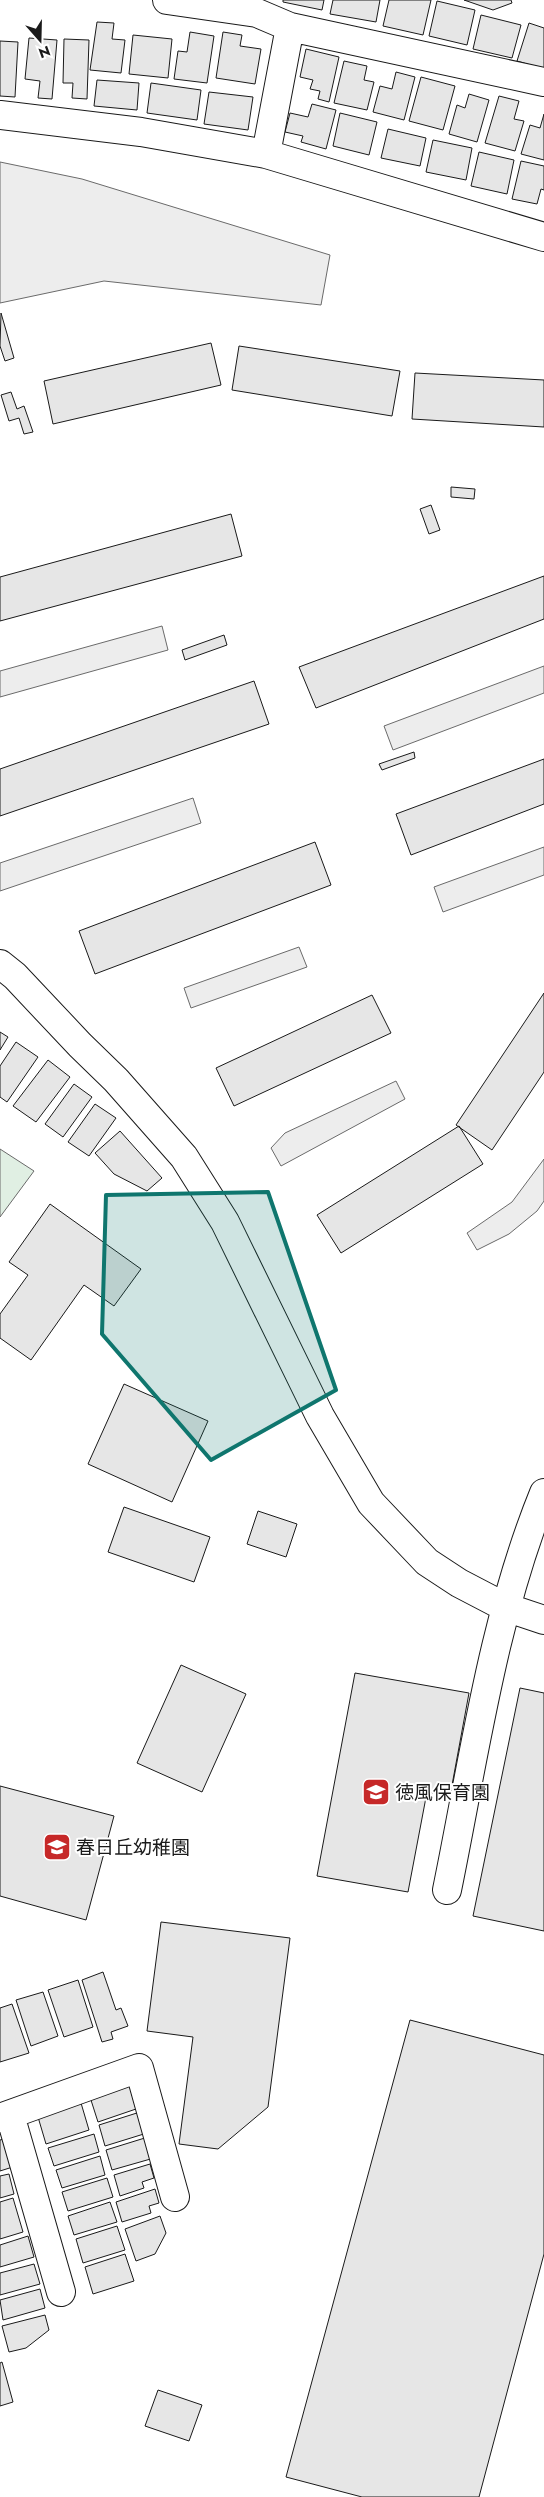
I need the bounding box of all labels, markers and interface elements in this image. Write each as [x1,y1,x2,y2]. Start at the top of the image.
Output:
north arrow [15,15,65,65]
text: N [36,41,53,64]
school or university icon: 徳風保育園 [361,1777,391,1807]
place label: 徳風保育園 [395,1779,490,1806]
school or university icon: 春日丘幼稚園 [42,1832,72,1862]
place label: 春日丘幼稚園 [76,1834,190,1861]

